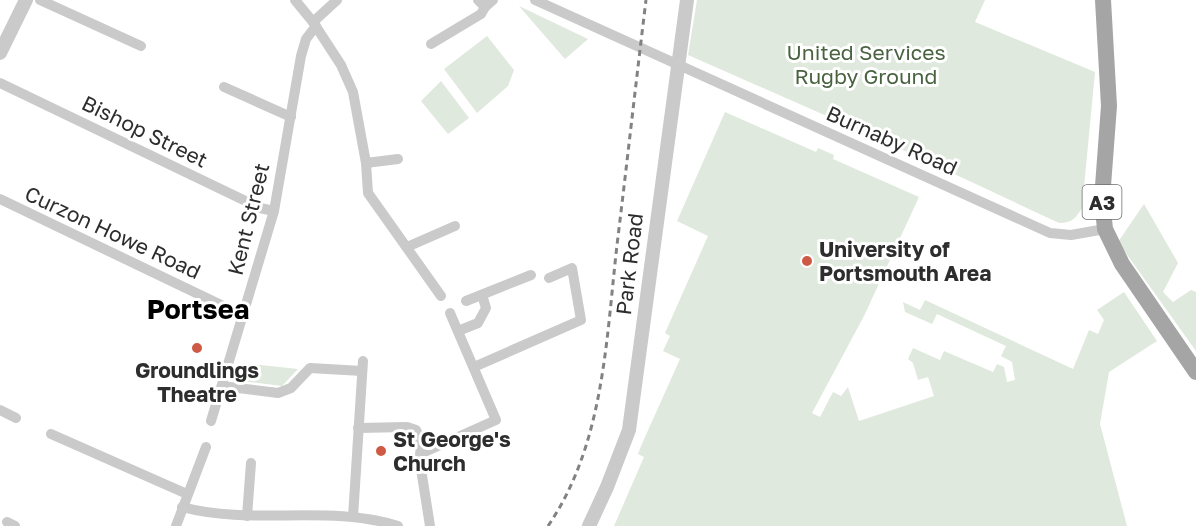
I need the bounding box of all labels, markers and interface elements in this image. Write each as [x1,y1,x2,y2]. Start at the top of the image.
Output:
park label: United Services Rugby Ground [786,39,946,89]
street label: Bishop Street [78,89,212,173]
street label: Burnaby Road [822,100,962,180]
street label: Kent Street [222,160,274,278]
street label: Curzon Howe Road [21,180,205,284]
road number: A3 [1082,185,1122,219]
street label: Park Road [610,212,648,316]
place label: University of Portsmouth Area [819,236,991,286]
marker: University of Portsmouth Area [800,254,814,268]
district label: Portsea [147,293,249,325]
marker: Groundlings Theatre [190,341,204,355]
place label: Groundlings Theatre [135,357,259,407]
place label: St George's Church [393,426,511,476]
marker: St George's Church [374,444,388,458]

